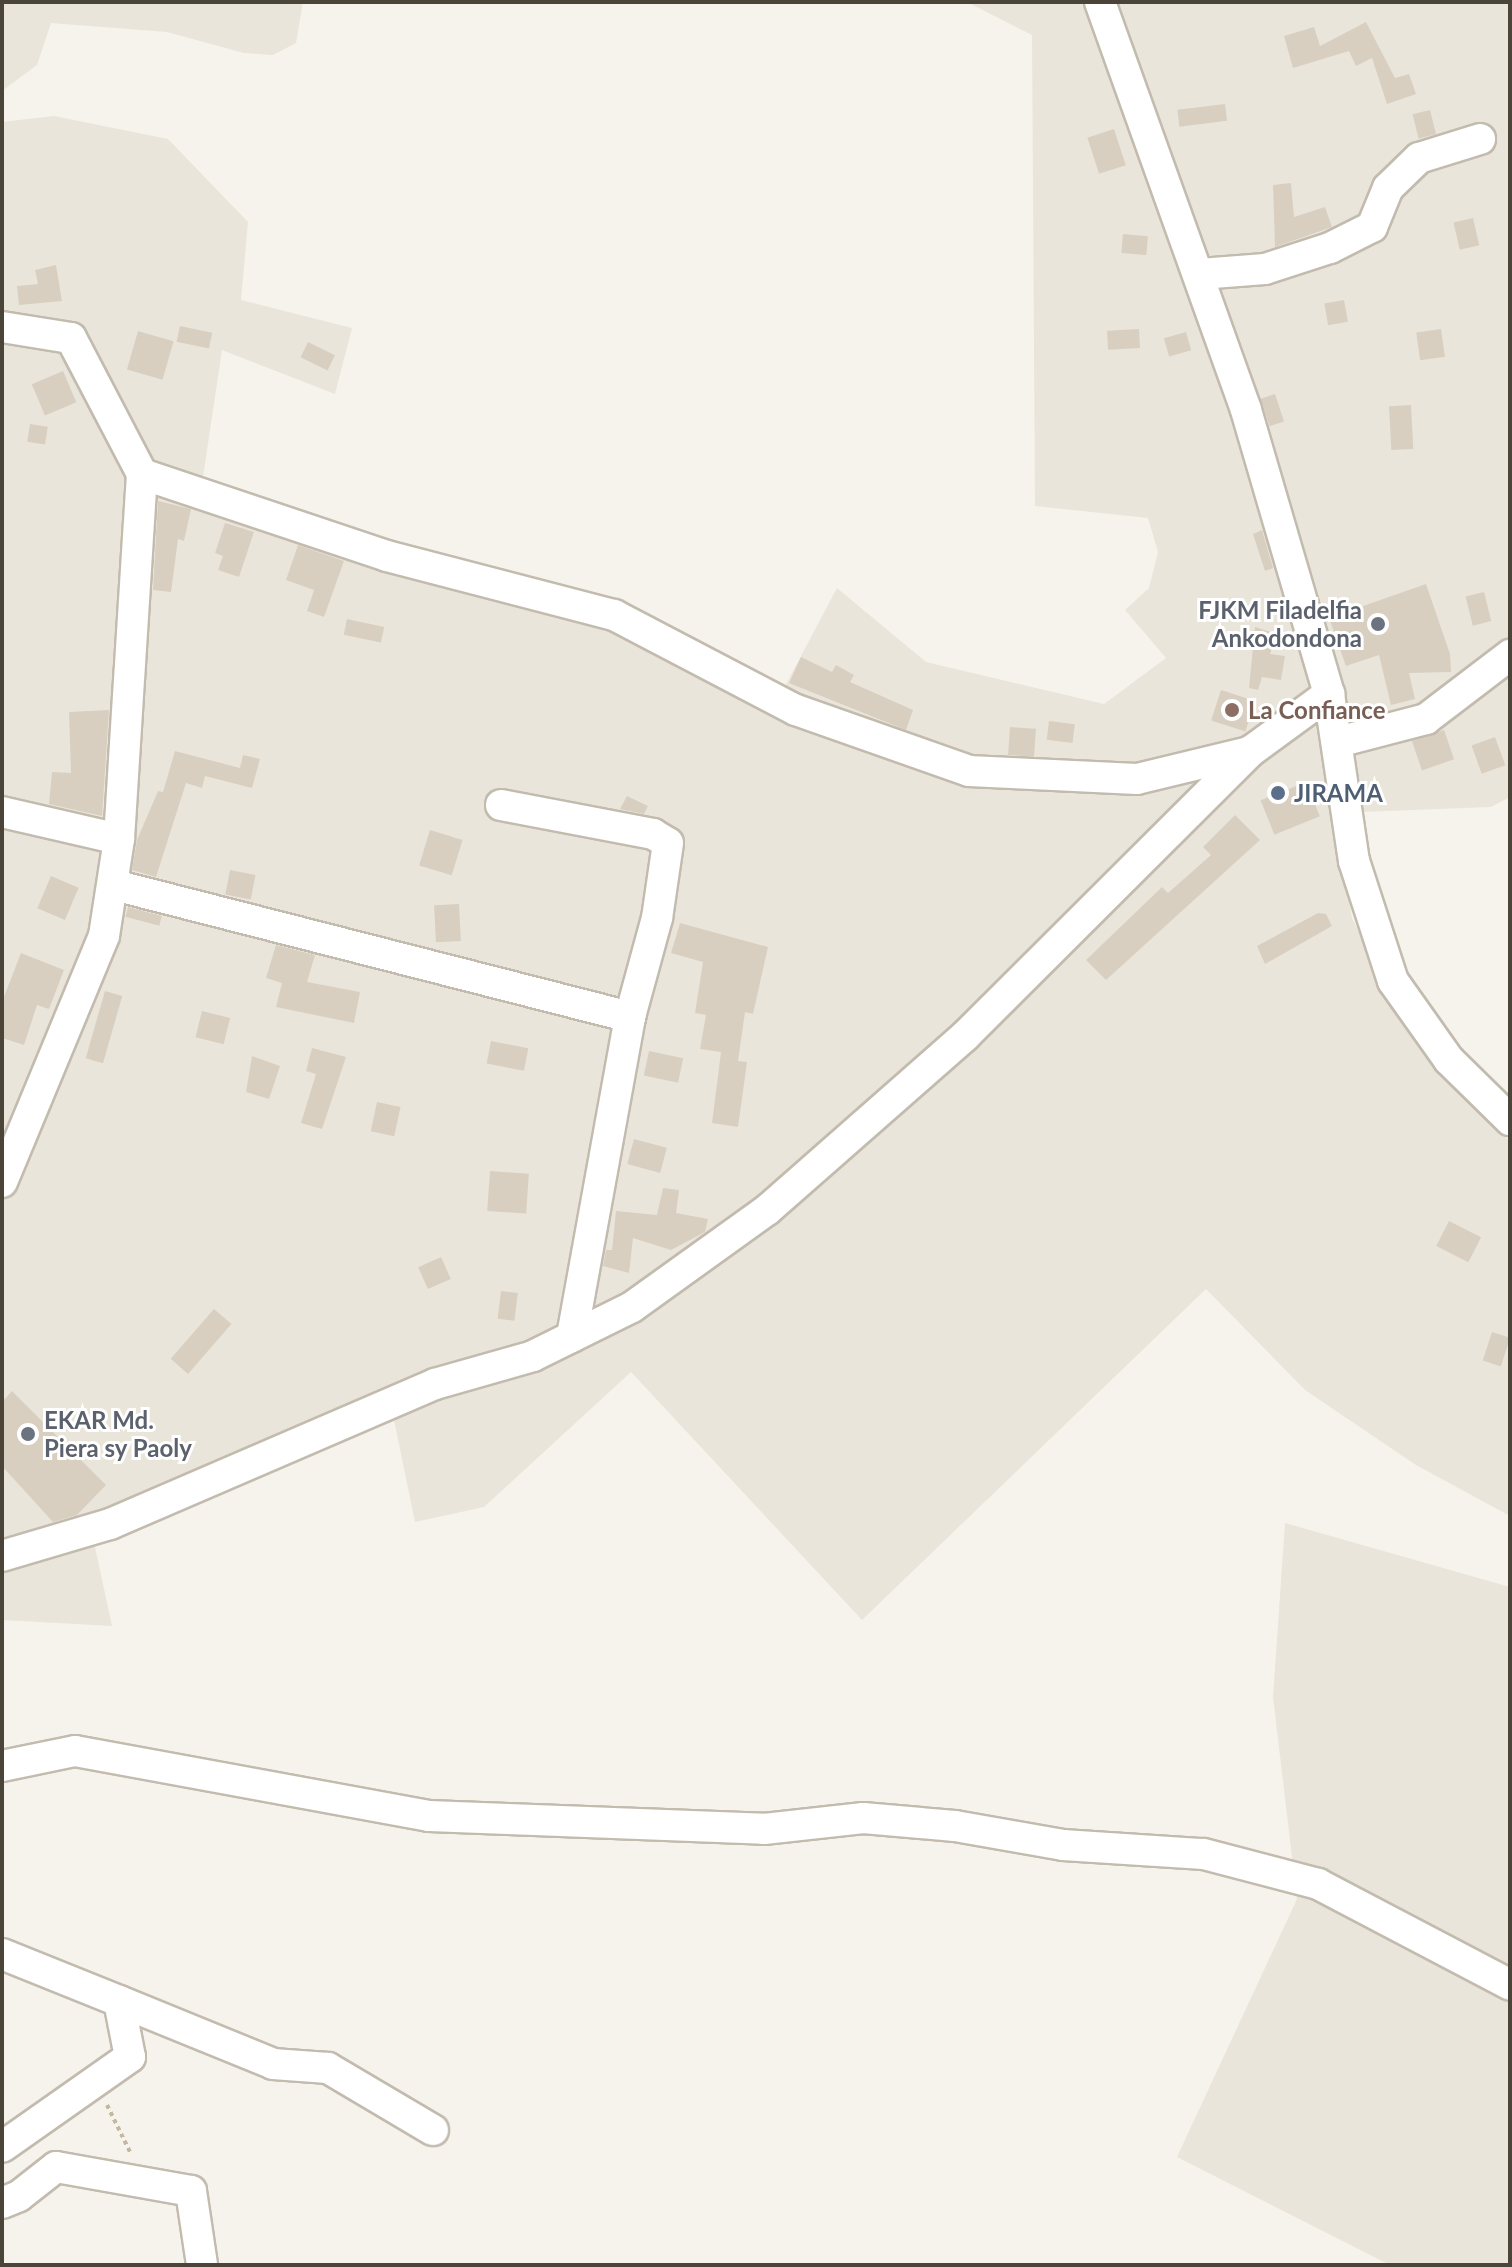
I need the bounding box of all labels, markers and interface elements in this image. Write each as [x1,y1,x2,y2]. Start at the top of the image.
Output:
place label: FJKM Filadelfia Ankodondona [1198,596,1362,652]
marker: FJKM Filadelfia Ankodondona [1369,615,1387,633]
place label: La Confiance [1248,696,1386,724]
marker: La Confiance [1223,701,1241,719]
place label: JIRAMA [1294,779,1383,807]
marker: JIRAMA [1269,784,1287,802]
place label: EKAR Md. Piera sy Paoly [44,1406,192,1462]
marker: EKAR Md. Piera sy Paoly [19,1425,37,1443]

